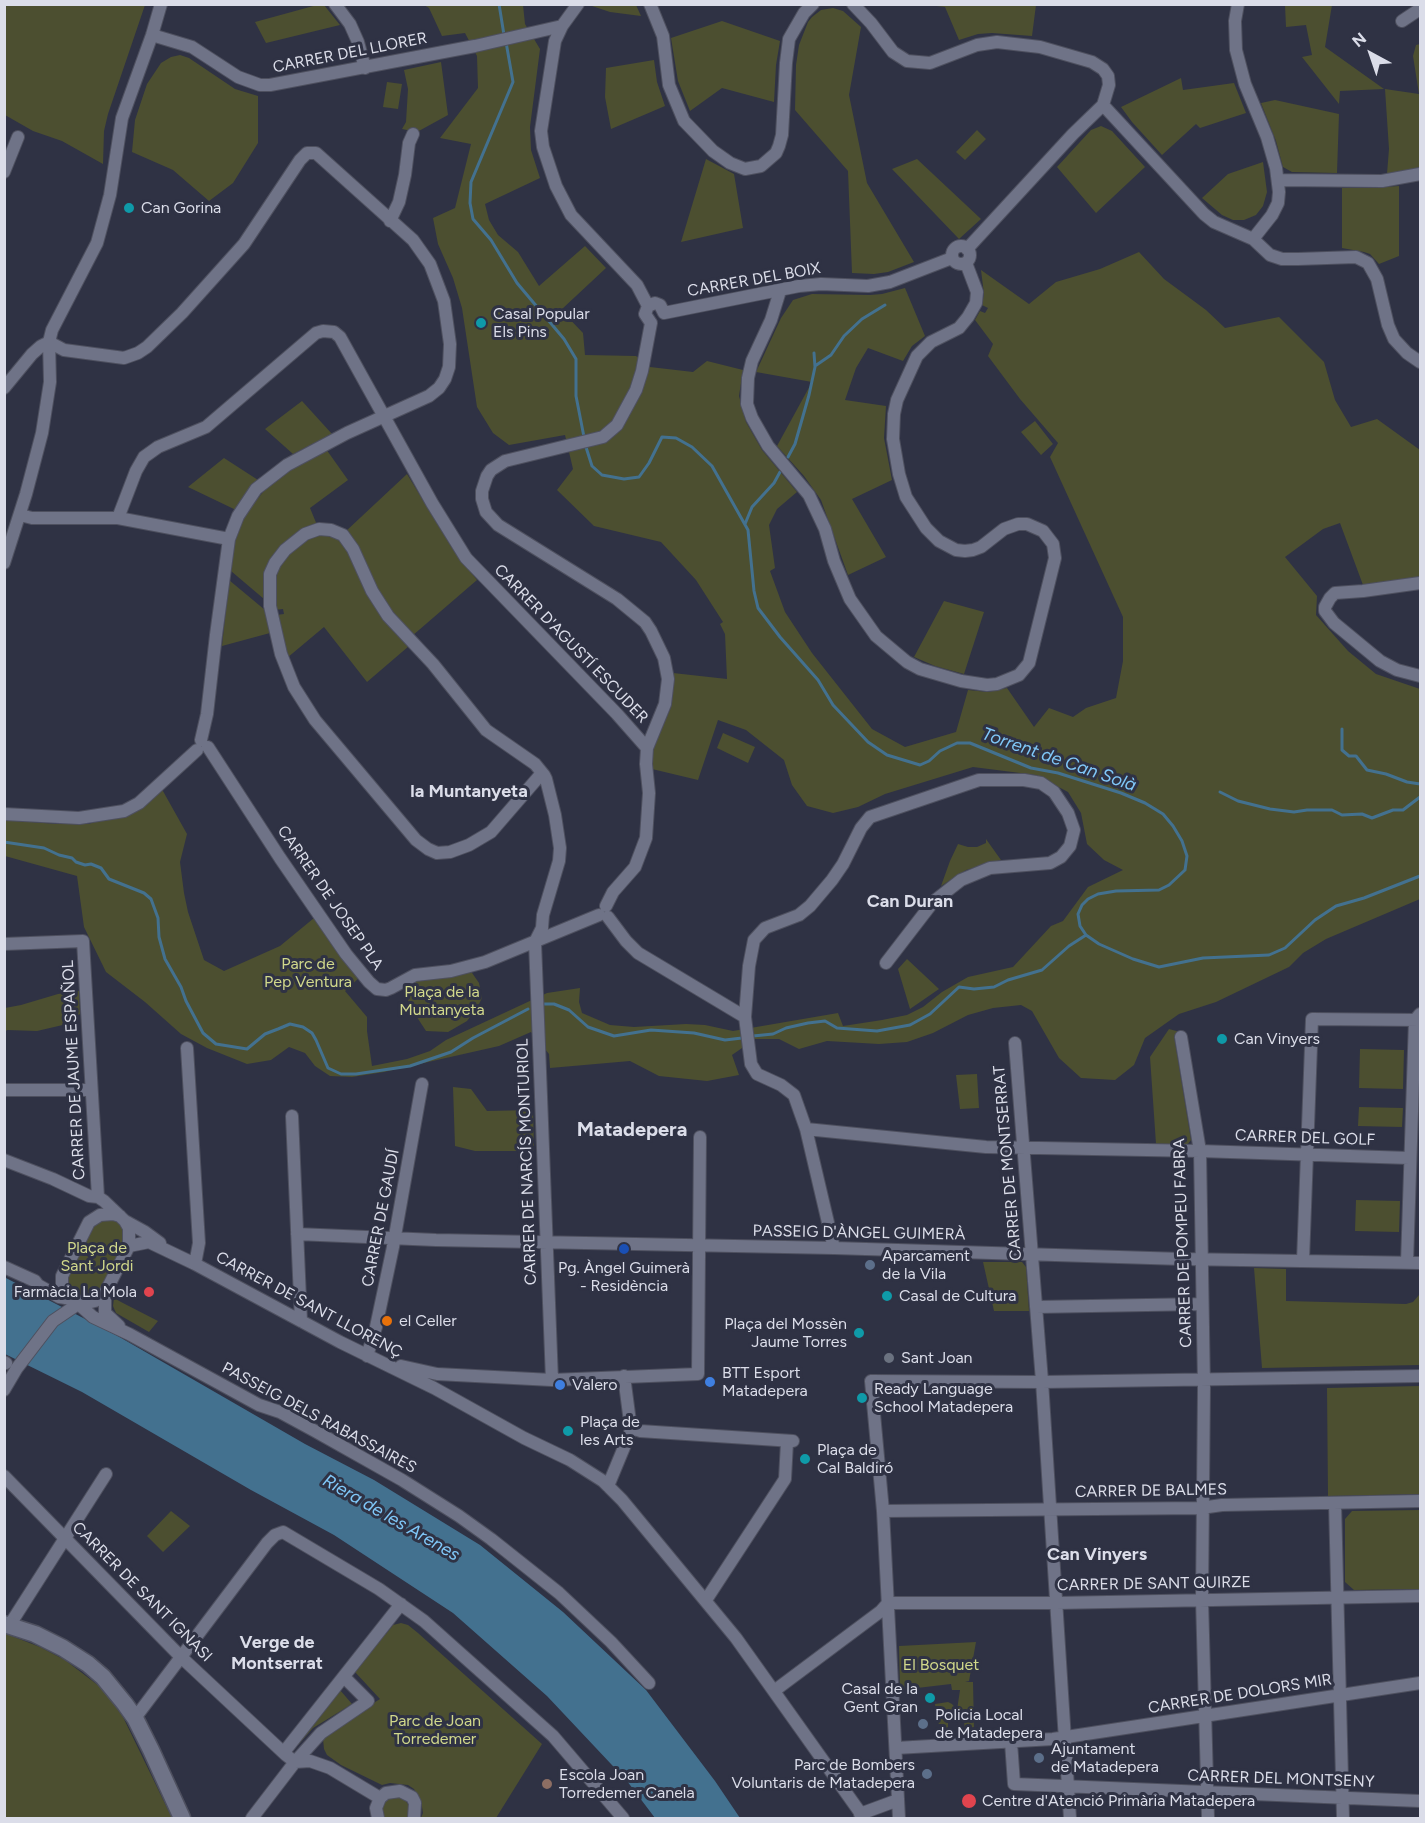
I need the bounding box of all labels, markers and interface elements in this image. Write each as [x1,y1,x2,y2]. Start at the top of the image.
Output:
north arrow [1341,24,1401,84]
street label: CARRER DEL LLORER [271,29,429,77]
text: N [1348,29,1370,51]
place label: Can Gorina [141,198,221,218]
marker: Can Gorina [122,201,136,215]
street label: CARRER DEL BOIX [686,259,822,301]
place label: Casal Popular Els Pins [493,304,590,342]
marker: Casal Popular Els Pins [474,316,488,330]
street label: CARRER D'AGUSTÍ ESCUDER [490,561,652,727]
water label: Torrent de Can Solà [979,723,1139,797]
district label: la Muntanyeta [410,781,528,803]
street label: CARRER DE JOSEP PLA [273,822,387,974]
district label: Can Duran [867,891,953,913]
park label: Parc de Pep Ventura [264,954,352,992]
street label: CARRER DE JAUME ESPAÑOL [59,960,89,1180]
park label: Plaça de la Muntanyeta [399,982,485,1020]
place label: Can Vinyers [1234,1029,1320,1049]
marker: Can Vinyers [1215,1032,1229,1046]
street label: CARRER DE NARCÍS MONTURIOL [513,1038,541,1286]
street label: CARRER DE MONTSERRAT [990,1064,1026,1262]
district label: Matadepera [577,1118,687,1142]
street label: CARRER DEL GOLF [1235,1126,1375,1150]
street label: CARRER DE POMPEU FABRA [1170,1138,1196,1348]
street label: CARRER DE GAUDÍ [358,1148,404,1288]
street label: PASSEIG D'ÀNGEL GUIMERÀ [753,1222,965,1244]
park label: Plaça de Sant Jordi [61,1238,133,1276]
marker: Pg. Àngel Guimerà - Residència [617,1242,631,1256]
place label: Aparcament de la Vila [882,1246,970,1284]
street label: CARRER DE SANT LLORENÇ [213,1248,405,1362]
place label: Pg. Àngel Guimerà - Residència [558,1258,690,1296]
marker: Aparcament de la Vila [863,1258,877,1272]
place label: Farmàcia La Mola [14,1282,137,1302]
marker: Farmàcia La Mola [142,1285,156,1299]
place label: Casal de Cultura [899,1286,1016,1306]
marker: Casal de Cultura [880,1289,894,1303]
place label: el Celler [399,1311,457,1331]
marker: el Celler [380,1314,394,1328]
place label: Plaça del Mossèn Jaume Torres [724,1314,847,1352]
marker: Plaça del Mossèn Jaume Torres [852,1326,866,1340]
place label: Sant Joan [901,1348,973,1368]
marker: Sant Joan [882,1351,896,1365]
street label: PASSEIG DELS RABASSAIRES [218,1358,420,1478]
place label: BTT Esport Matadepera [722,1363,808,1401]
place label: Valero [572,1375,618,1395]
marker: BTT Esport Matadepera [703,1375,717,1389]
marker: Valero [553,1378,567,1392]
place label: Ready Language School Matadepera [874,1379,1013,1417]
marker: Ready Language School Matadepera [855,1391,869,1405]
place label: Plaça de les Arts [580,1412,640,1450]
marker: Plaça de les Arts [561,1424,575,1438]
place label: Plaça de Cal Baldiró [817,1440,893,1478]
marker: Plaça de Cal Baldiró [798,1452,812,1466]
water label: Riera de les Arenes [319,1470,463,1566]
street label: CARRER DE BALMES [1075,1480,1227,1502]
street label: CARRER DE SANT IGNASI [68,1518,216,1666]
district label: Can Vinyers [1047,1544,1147,1566]
street label: CARRER DE SANT QUIRZE [1057,1573,1251,1595]
district label: Verge de Montserrat [231,1632,323,1674]
park label: El Bosquet [903,1655,979,1675]
street label: CARRER DE DOLORS MIR [1147,1670,1333,1718]
place label: Casal de la Gent Gran [841,1679,918,1717]
marker: Casal de la Gent Gran [923,1691,937,1705]
place label: Policia Local de Matadepera [935,1705,1043,1743]
park label: Parc de Joan Torredemer [389,1711,481,1749]
marker: Policia Local de Matadepera [916,1717,930,1731]
place label: Ajuntament de Matadepera [1051,1739,1159,1777]
marker: Ajuntament de Matadepera [1032,1751,1046,1765]
place label: Parc de Bombers Voluntaris de Matadepera [731,1755,915,1793]
place label: Escola Joan Torredemer Canela [559,1765,695,1803]
street label: CARRER DEL MONTSENY [1187,1766,1375,1792]
marker: Parc de Bombers Voluntaris de Matadepera [920,1767,934,1781]
marker: Escola Joan Torredemer Canela [540,1777,554,1791]
place label: Centre d'Atenció Primària Matadepera [982,1791,1255,1811]
marker: Centre d'Atenció Primària Matadepera [960,1792,978,1810]

